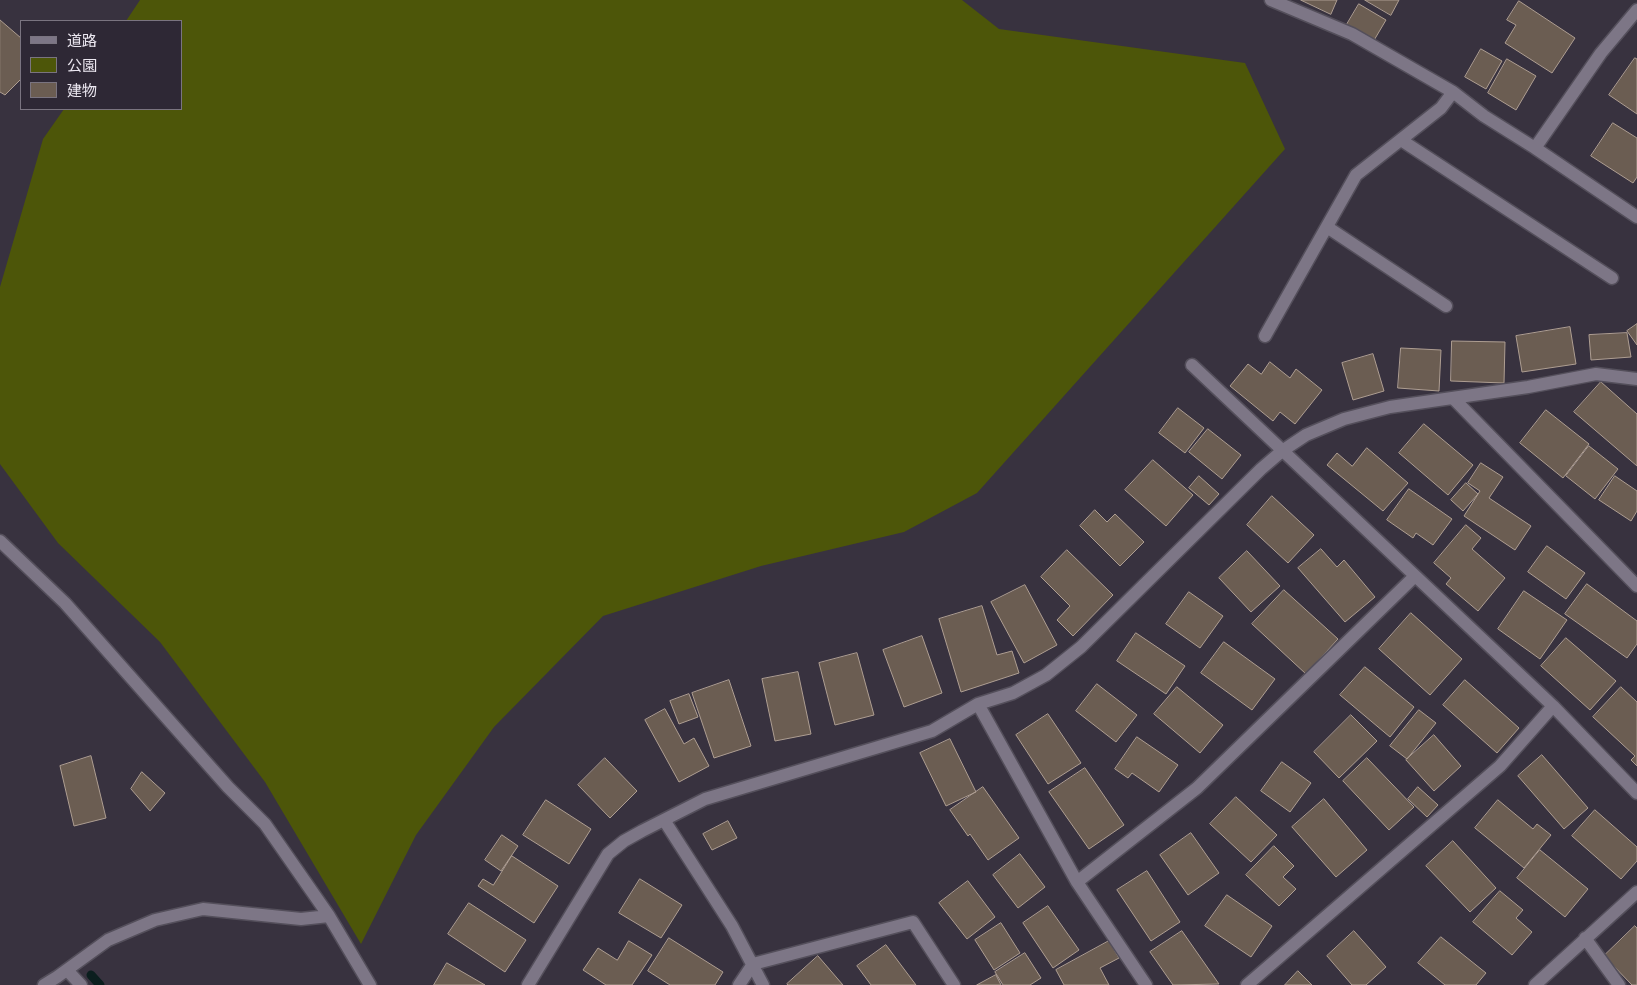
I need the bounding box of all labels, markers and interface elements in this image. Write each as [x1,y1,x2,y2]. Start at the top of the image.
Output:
legend [20,20,182,110]
text: 道路 [67,30,97,50]
text: 公園 [67,55,97,75]
text: 建物 [67,80,97,100]

